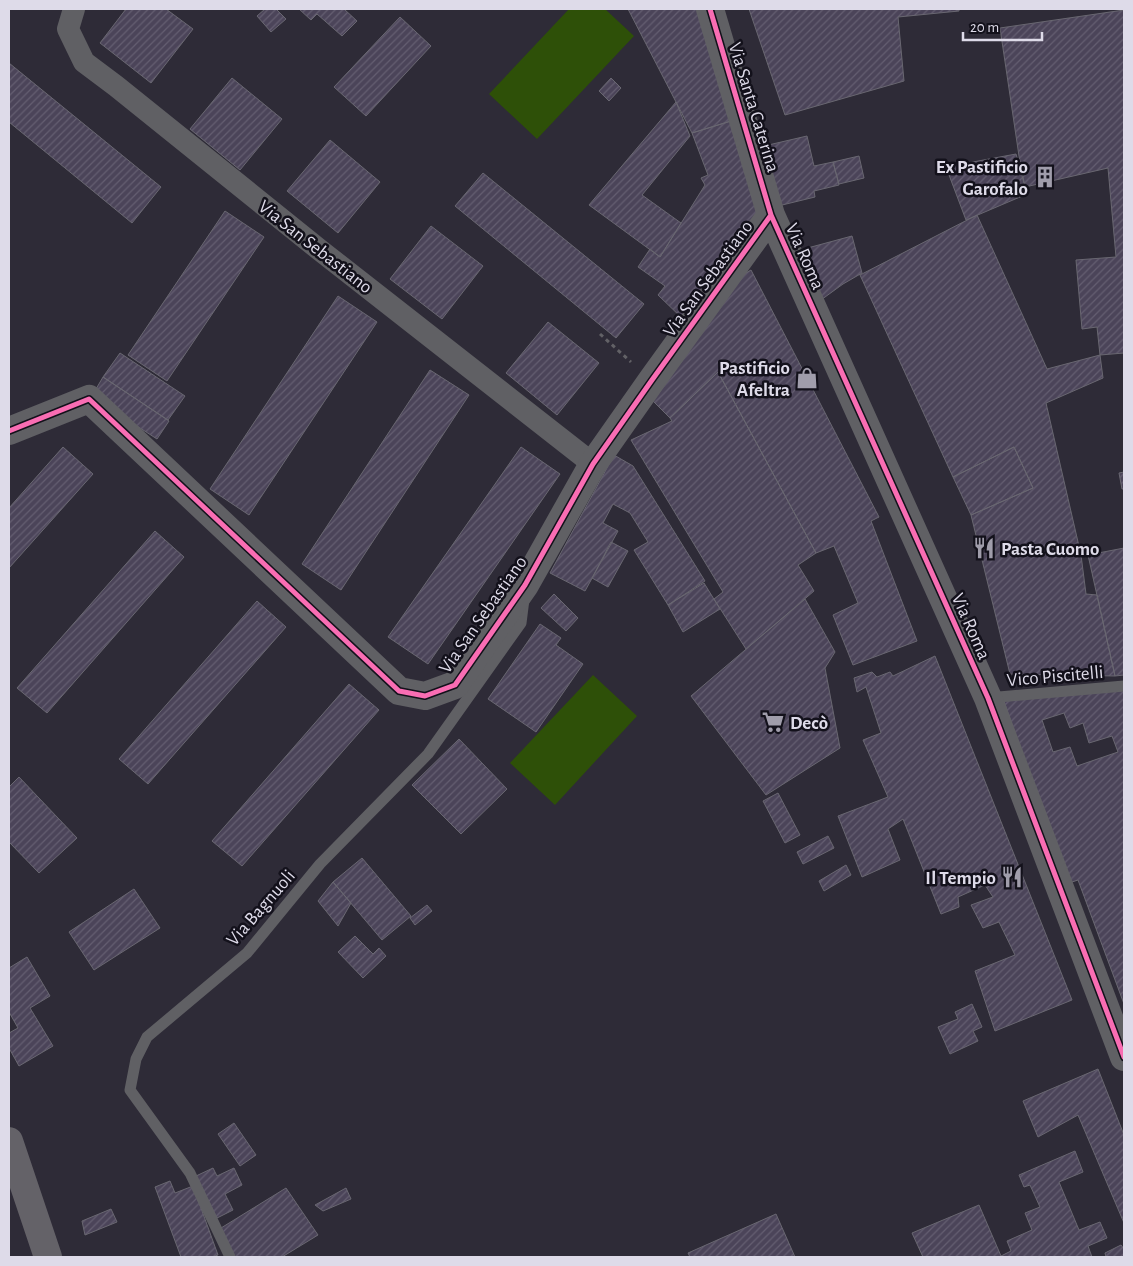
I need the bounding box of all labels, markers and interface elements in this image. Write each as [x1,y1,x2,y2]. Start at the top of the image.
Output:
scale bar [963,10,1042,42]
text: 20 m [970,20,999,35]
street label: Via Santa Caterina [725,40,782,175]
place label: Ex Pastificio Garofalo [936,158,1028,199]
building icon: Ex Pastificio Garofalo [1032,164,1058,190]
street label: Via San Sebastiano [255,197,376,297]
street label: Via San Sebastiano [660,217,757,341]
street label: Via Roma [782,221,828,293]
place label: Pastificio Afeltra [719,359,790,400]
shop icon: Pastificio Afeltra [794,365,820,391]
restaurant icon: Pasta Cuomo [971,535,997,561]
place label: Pasta Cuomo [1001,540,1099,559]
street label: Via San Sebastiano [436,553,531,677]
street label: Via Roma [948,591,994,663]
street label: Vico Piscitelli [1006,663,1104,690]
supermarket icon: Decò [760,709,786,735]
place label: Decò [790,714,828,733]
restaurant icon: Il Tempio [999,864,1025,890]
street label: Via Bagnuoli [223,866,299,950]
place label: Il Tempio [925,869,996,888]

